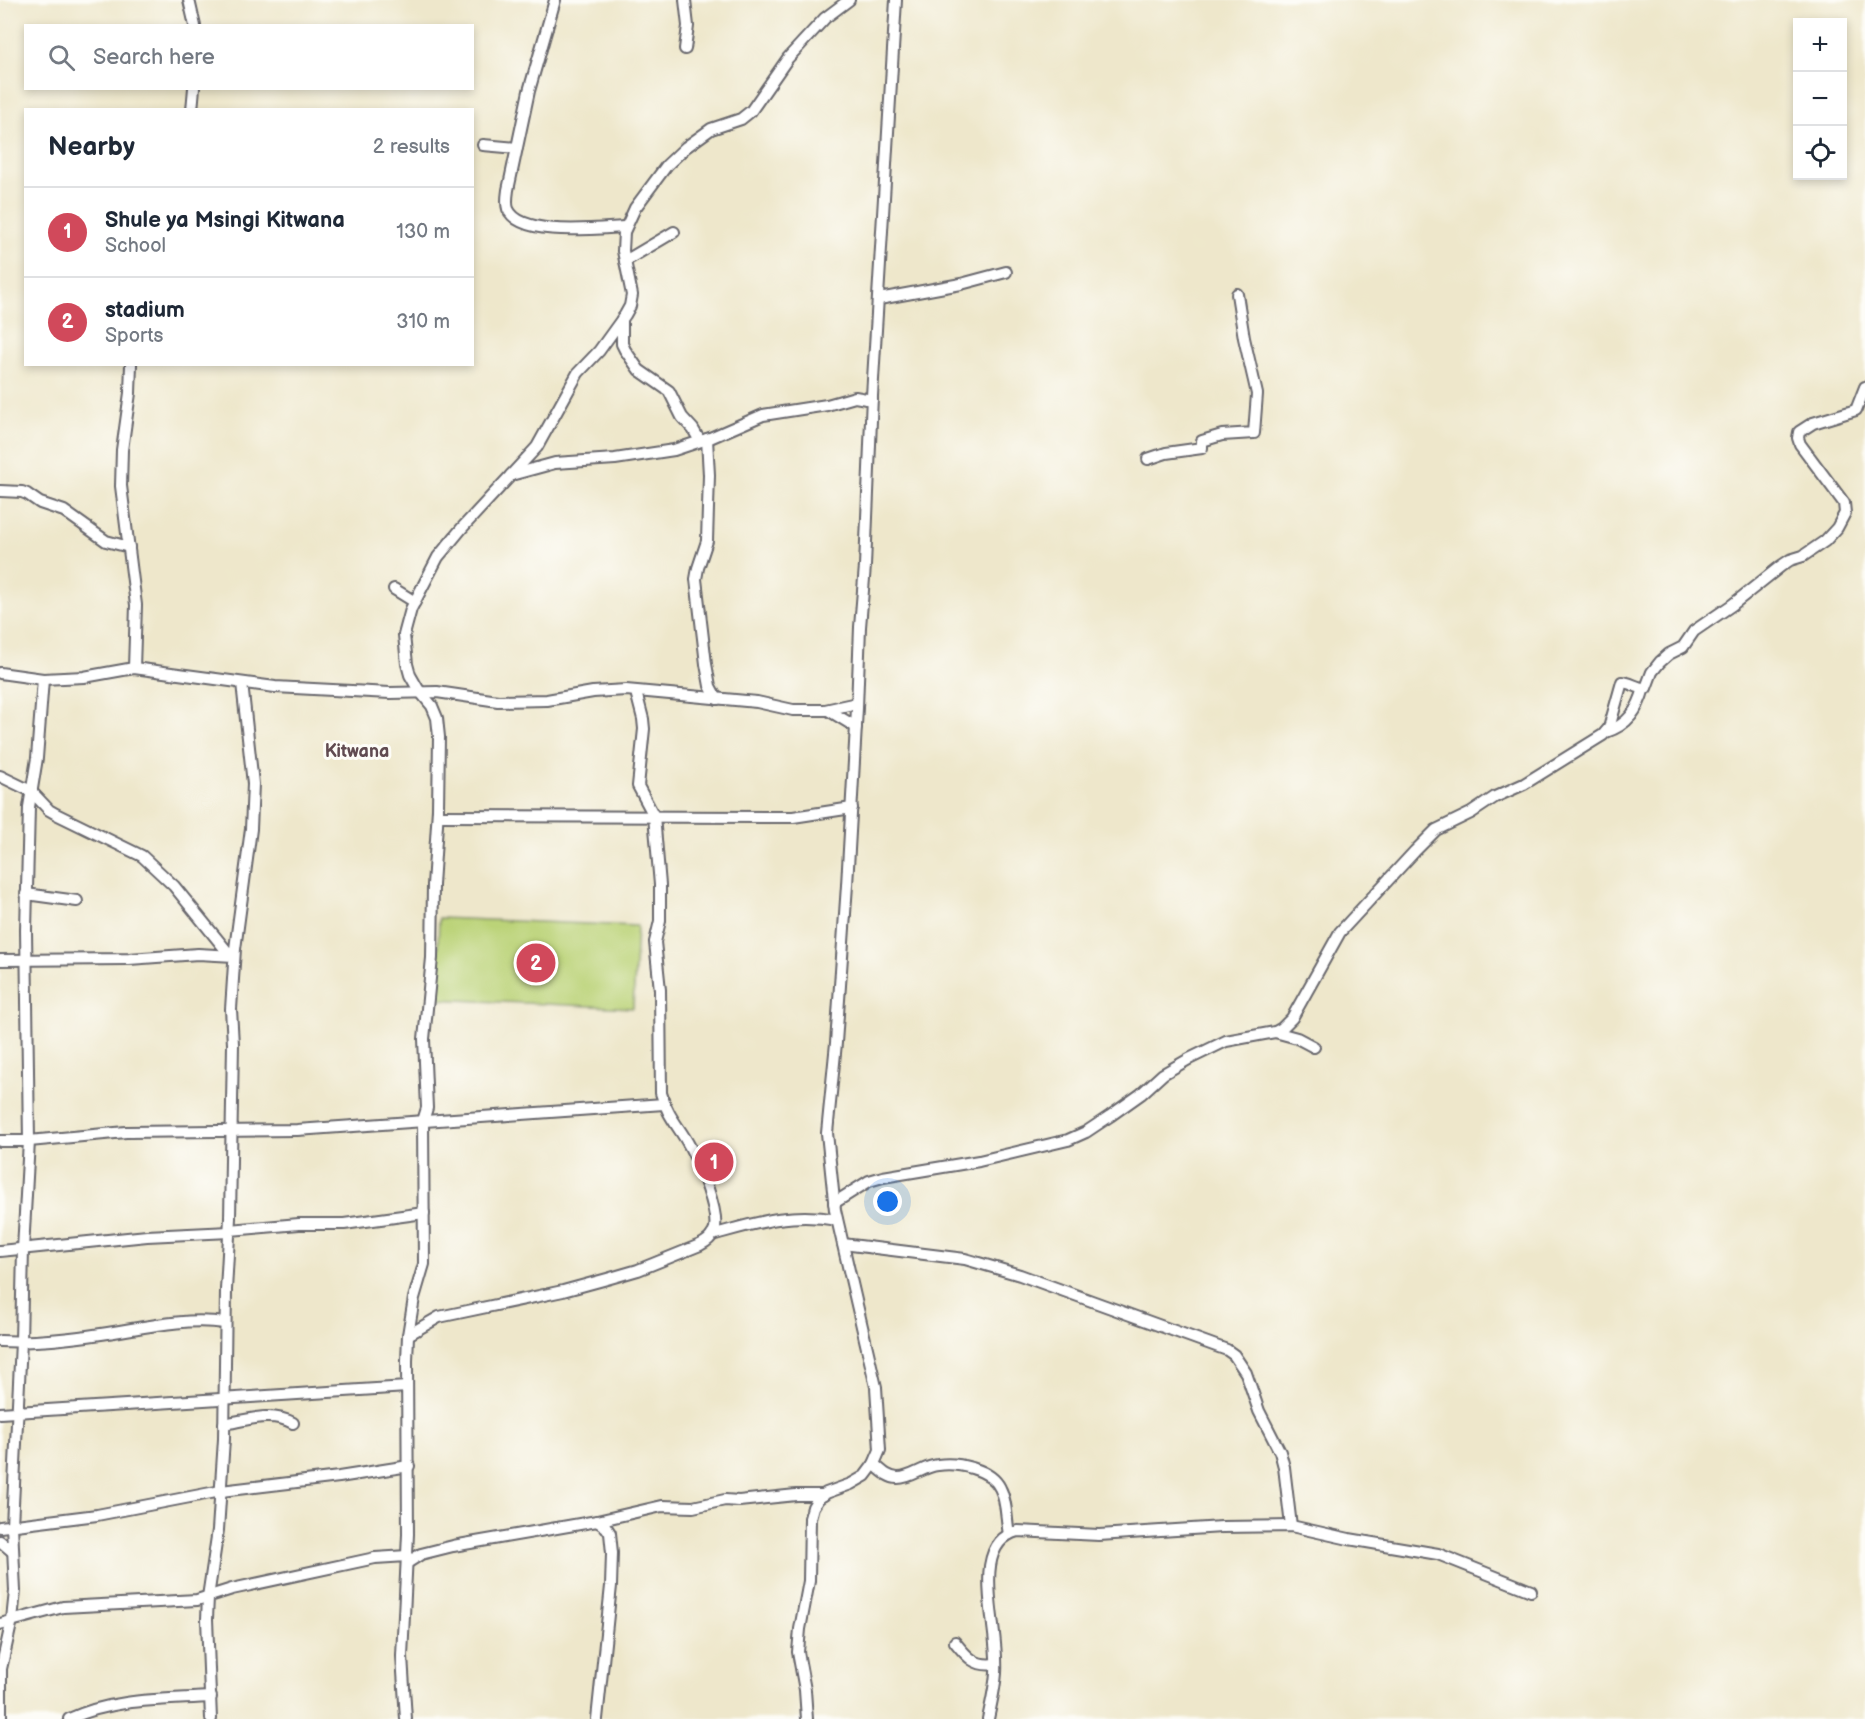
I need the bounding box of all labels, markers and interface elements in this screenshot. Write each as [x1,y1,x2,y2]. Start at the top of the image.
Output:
map controls [1793,18,1847,180]
button: + [1793,18,1847,72]
search box [24,24,474,90]
icon: search [45,41,78,74]
text: Search here [93,44,215,71]
button: − [1793,72,1847,126]
button: locate [1793,126,1847,180]
text: Nearby [48,132,135,163]
text: 2 results [373,135,450,159]
text: Shule ya Msingi Kitwana [105,207,345,234]
text: 1 [63,220,72,244]
text: 130 m [396,220,450,244]
text: School [105,234,166,258]
text: stadium [105,297,185,324]
text: 2 [62,310,73,334]
text: 310 m [396,310,450,334]
text: Sports [105,324,163,348]
district label: Kitwana [325,741,389,762]
pin: 2 [516,940,556,986]
pin: 1 [694,1140,734,1184]
your location [873,1187,902,1216]

